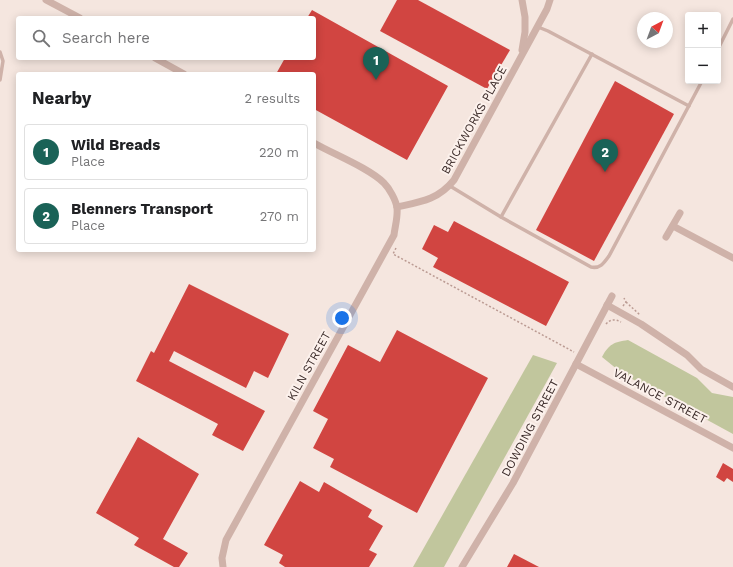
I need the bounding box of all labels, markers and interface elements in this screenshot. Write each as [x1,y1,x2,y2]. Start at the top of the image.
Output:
north arrow [637,12,673,48]
map controls [685,12,721,84]
button: + [685,12,721,48]
search box [16,16,316,60]
icon: search [30,27,52,49]
text: Search here [62,29,150,47]
pin: 1 [363,47,389,80]
button: − [685,48,721,84]
street label: BRICKWORKS PLACE [438,63,510,176]
text: Nearby [32,88,91,108]
text: 2 results [245,91,300,106]
text: Wild Breads [71,136,160,154]
pin: 2 [592,139,618,172]
text: 1 [43,145,49,160]
text: 220 m [259,145,299,160]
text: Place [71,154,105,169]
text: Blenners Transport [71,200,213,218]
text: 2 [42,209,50,224]
text: 270 m [260,209,299,224]
text: Place [71,218,105,233]
your location [332,308,352,328]
street label: KILN STREET [284,329,334,403]
street label: VALANCE STREET [611,365,709,427]
street label: DOWDING STREET [498,377,562,479]

